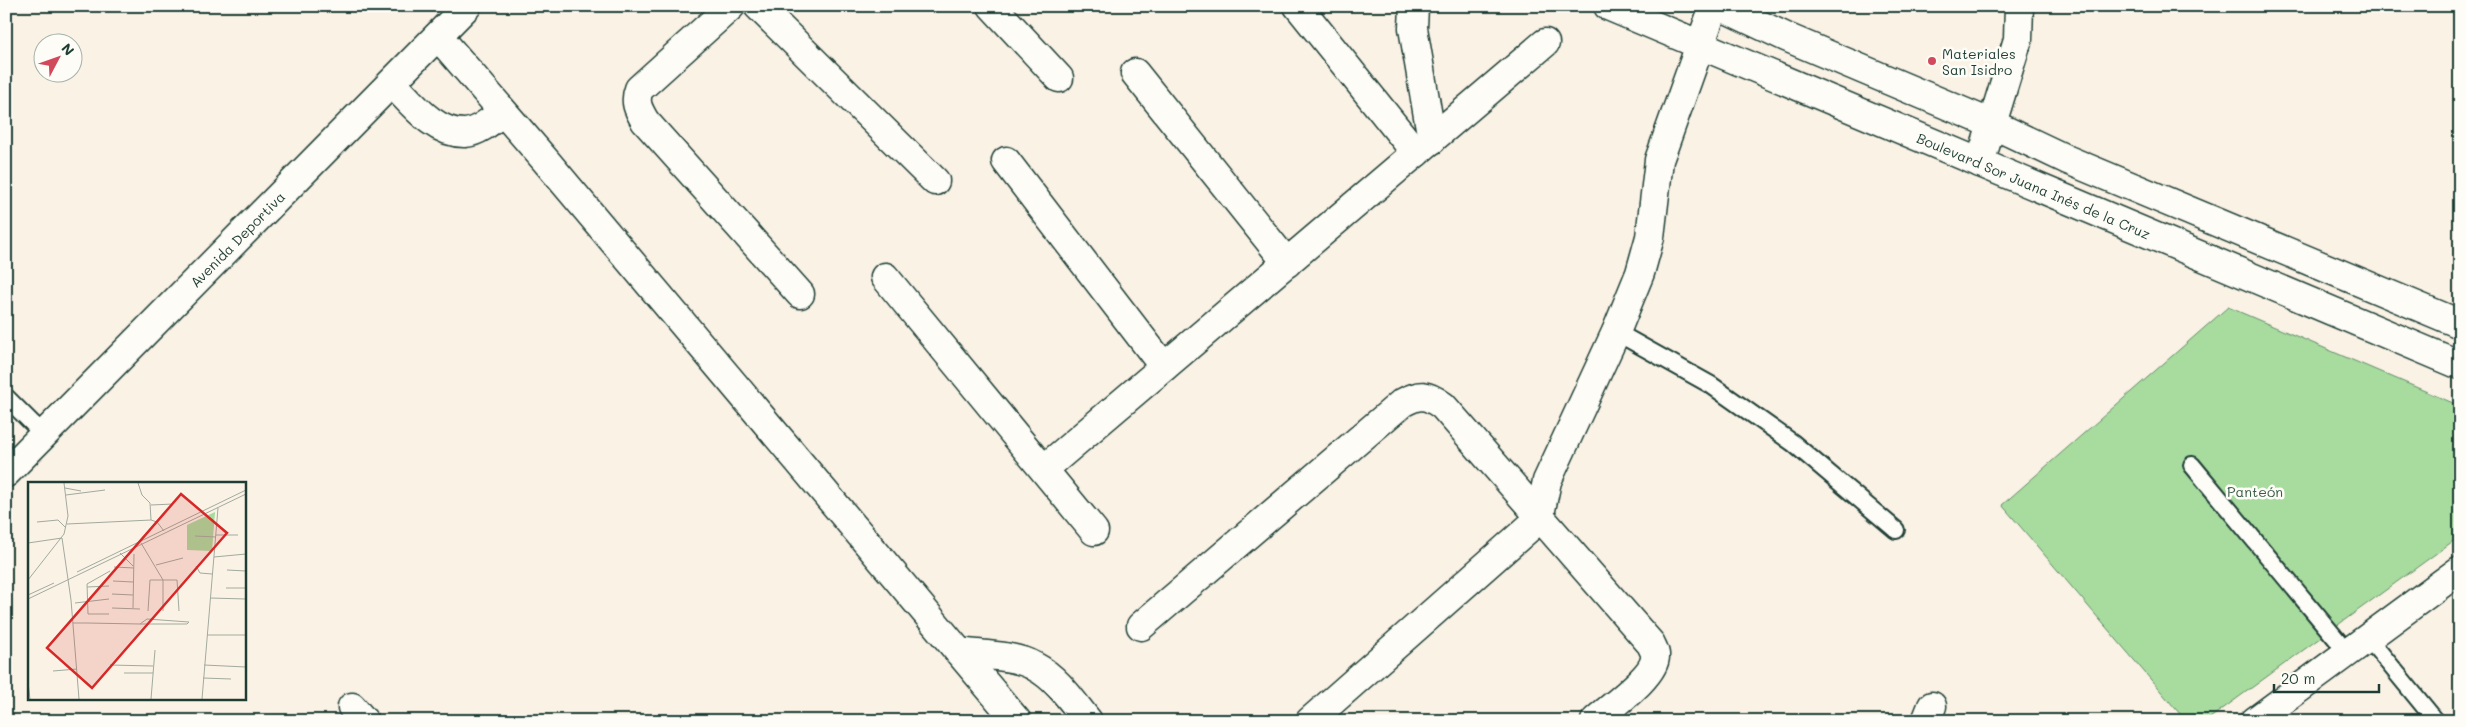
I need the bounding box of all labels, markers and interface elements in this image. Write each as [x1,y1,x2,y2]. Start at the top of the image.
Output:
north arrow [32,32,82,82]
text: N [58,39,79,59]
place label: Materiales San Isidro [1942,44,2016,79]
marker: Materiales San Isidro [1926,55,1938,67]
street label: Boulevard Sor Juana Inés de la Cruz [1914,128,2154,243]
street label: Avenida Deportiva [186,187,289,291]
inset map [28,482,245,700]
park label: Panteón [2227,482,2283,501]
scale bar [2274,662,2378,694]
text: 20 m [2281,668,2315,688]

